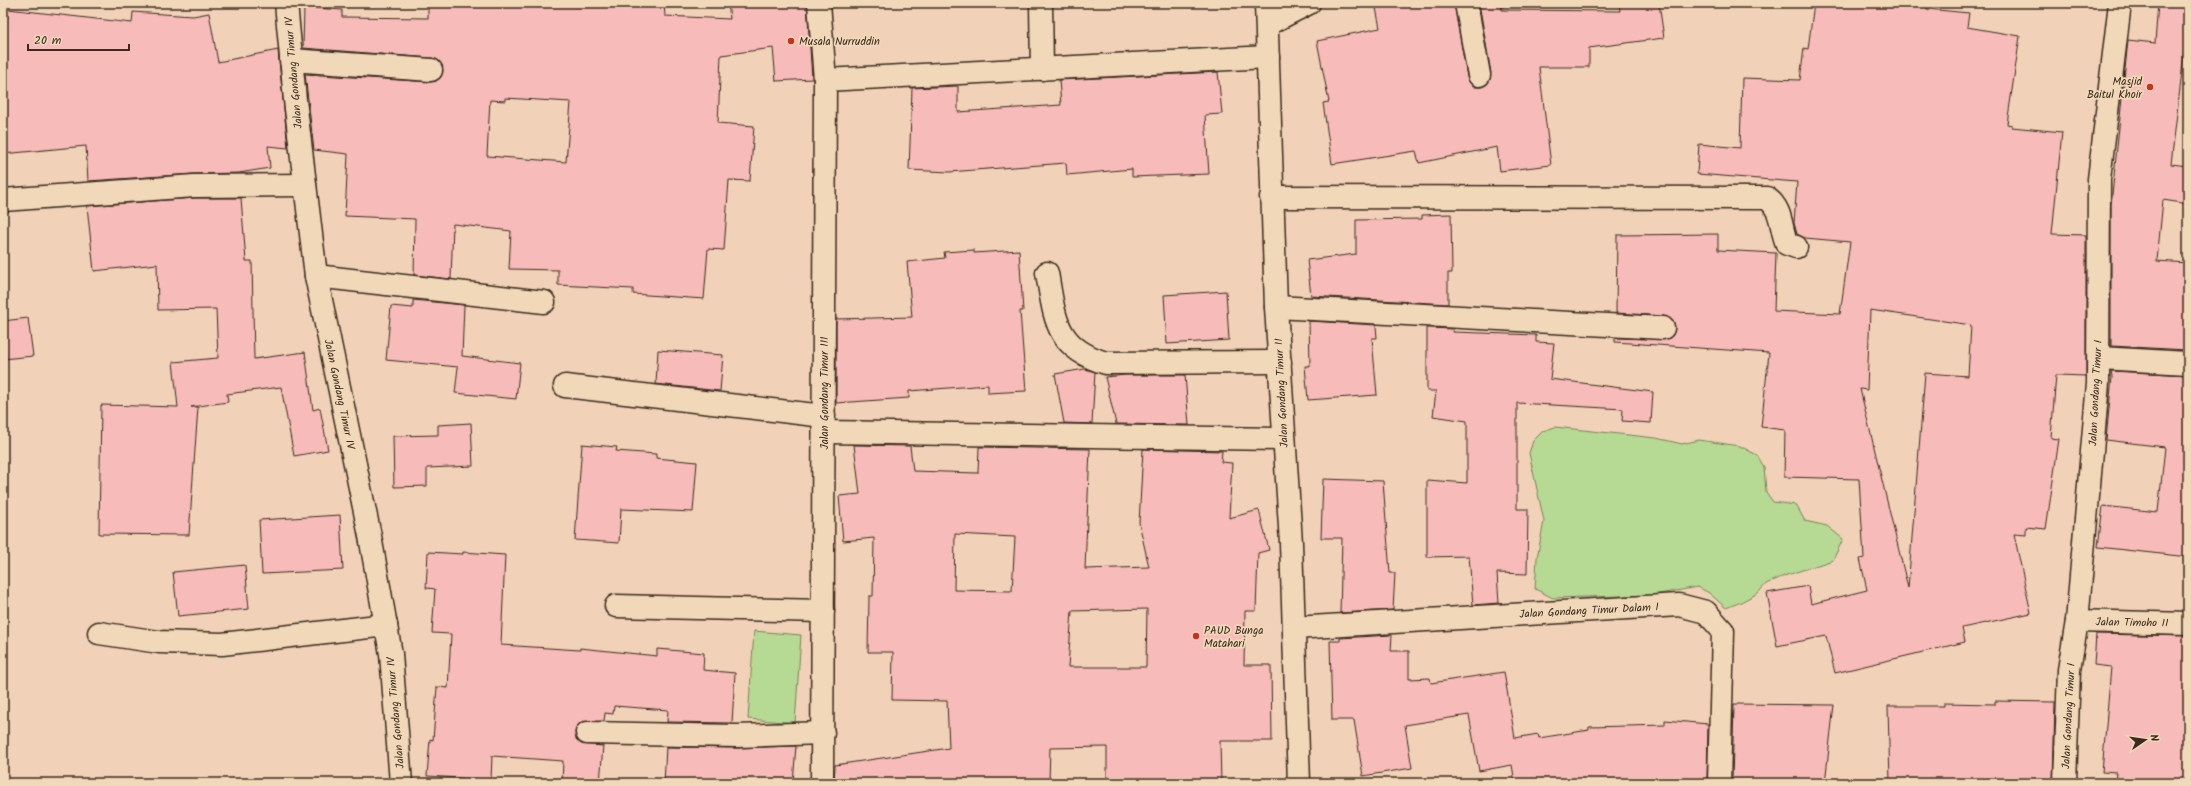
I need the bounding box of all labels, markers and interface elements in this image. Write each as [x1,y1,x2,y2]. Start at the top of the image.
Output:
street label: Jalan Gondang Timur IV [280,15,308,129]
scale bar [28,26,129,52]
text: 20 m [34,31,62,50]
place label: Musala Nurruddin [799,33,880,51]
marker: Musala Nurruddin [786,36,796,46]
place label: Masjid Baitul Khoir [2087,73,2143,104]
marker: Masjid Baitul Khoir [2145,82,2155,92]
street label: Jalan Gondang Timur III [816,337,834,449]
street label: Jalan Gondang Timur IV [319,338,360,452]
street label: Jalan Gondang Timur II [1270,338,1294,448]
street label: Jalan Gondang Timur I [2084,340,2108,447]
street label: Jalan Gondang Timur Dalam I [1519,598,1659,624]
street label: Jalan Timoho II [2095,613,2169,633]
place label: PAUD Bunga Matahari [1204,622,1263,653]
marker: PAUD Bunga Matahari [1191,631,1201,641]
street label: Jalan Gondang Timur IV [382,655,410,769]
street label: Jalan Gondang Timur I [2057,663,2081,770]
north arrow [2125,720,2165,760]
text: N [2144,733,2163,743]

